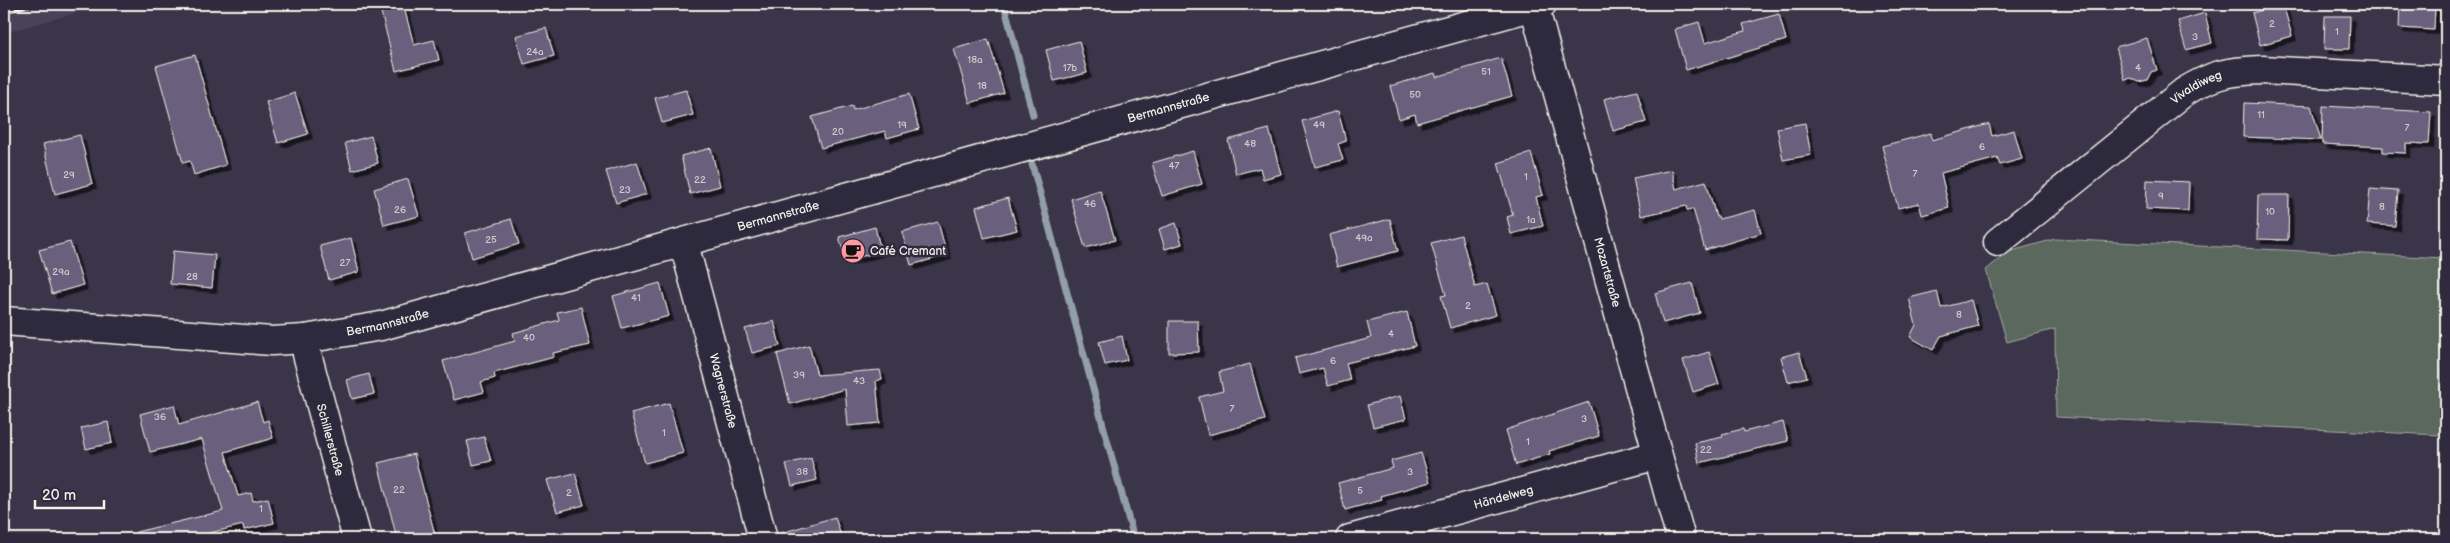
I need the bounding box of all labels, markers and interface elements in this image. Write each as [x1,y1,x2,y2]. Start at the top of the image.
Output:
house number: 2 [2269,18,2275,30]
house number: 1 [2335,26,2339,38]
house number: 3 [2192,31,2198,43]
house number: 24a [526,46,544,58]
house number: 18a [967,54,983,66]
house number: 17b [1063,62,1078,74]
house number: 4 [2135,62,2141,74]
house number: 51 [1481,66,1491,78]
street label: Vivaldiweg [2167,67,2224,107]
house number: 18 [977,80,987,92]
street label: Bermannstraße [1126,89,1211,126]
house number: 50 [1409,89,1421,101]
house number: 11 [2257,109,2265,121]
house number: 19 [897,119,907,131]
house number: 49 [1313,119,1325,131]
house number: 7 [2405,122,2410,134]
house number: 20 [832,126,844,138]
house number: 48 [1244,138,1256,150]
house number: 6 [1979,141,1985,153]
house number: 47 [1168,160,1180,172]
house number: 7 [1913,168,1918,180]
house number: 29 [63,169,75,181]
house number: 1 [1524,171,1528,183]
house number: 22 [694,174,706,186]
house number: 23 [619,184,631,196]
house number: 9 [2158,190,2164,202]
street label: Bermannstraße [735,197,821,234]
house number: 46 [1084,198,1096,210]
house number: 8 [2379,201,2385,213]
house number: 26 [394,204,406,216]
house number: 10 [2265,206,2275,218]
house number: 1a [1526,214,1536,226]
house number: 49a [1355,232,1373,244]
house number: 25 [485,234,497,246]
street label: Mozartstraße [1591,235,1624,309]
cafe icon: Café Cremant [840,238,866,264]
place label: Café Cremant [870,244,946,259]
house number: 27 [340,257,350,269]
house number: 29a [52,266,70,278]
house number: 28 [186,271,198,283]
house number: 41 [631,292,641,304]
house number: 2 [1465,300,1471,312]
street label: Bermannstraße [345,306,430,339]
house number: 8 [1956,309,1962,321]
house number: 4 [1388,328,1394,340]
house number: 40 [523,332,535,344]
street label: Wagnerstraße [706,352,740,430]
house number: 6 [1330,355,1336,367]
house number: 39 [793,369,805,381]
house number: 43 [853,375,865,387]
street label: Schillerstraße [313,402,347,478]
house number: 7 [1230,403,1235,415]
house number: 36 [154,411,166,423]
house number: 3 [1581,413,1587,425]
house number: 1 [662,427,666,439]
house number: 1 [1526,436,1530,448]
house number: 22 [1700,444,1712,456]
house number: 38 [796,466,808,478]
house number: 3 [1407,466,1413,478]
scale bar [35,478,104,510]
street label: Händelweg [1472,482,1535,512]
house number: 22 [393,484,405,496]
house number: 5 [1357,485,1363,497]
text: 20 m [42,486,76,505]
house number: 2 [566,487,572,499]
house number: 1 [259,503,263,515]

